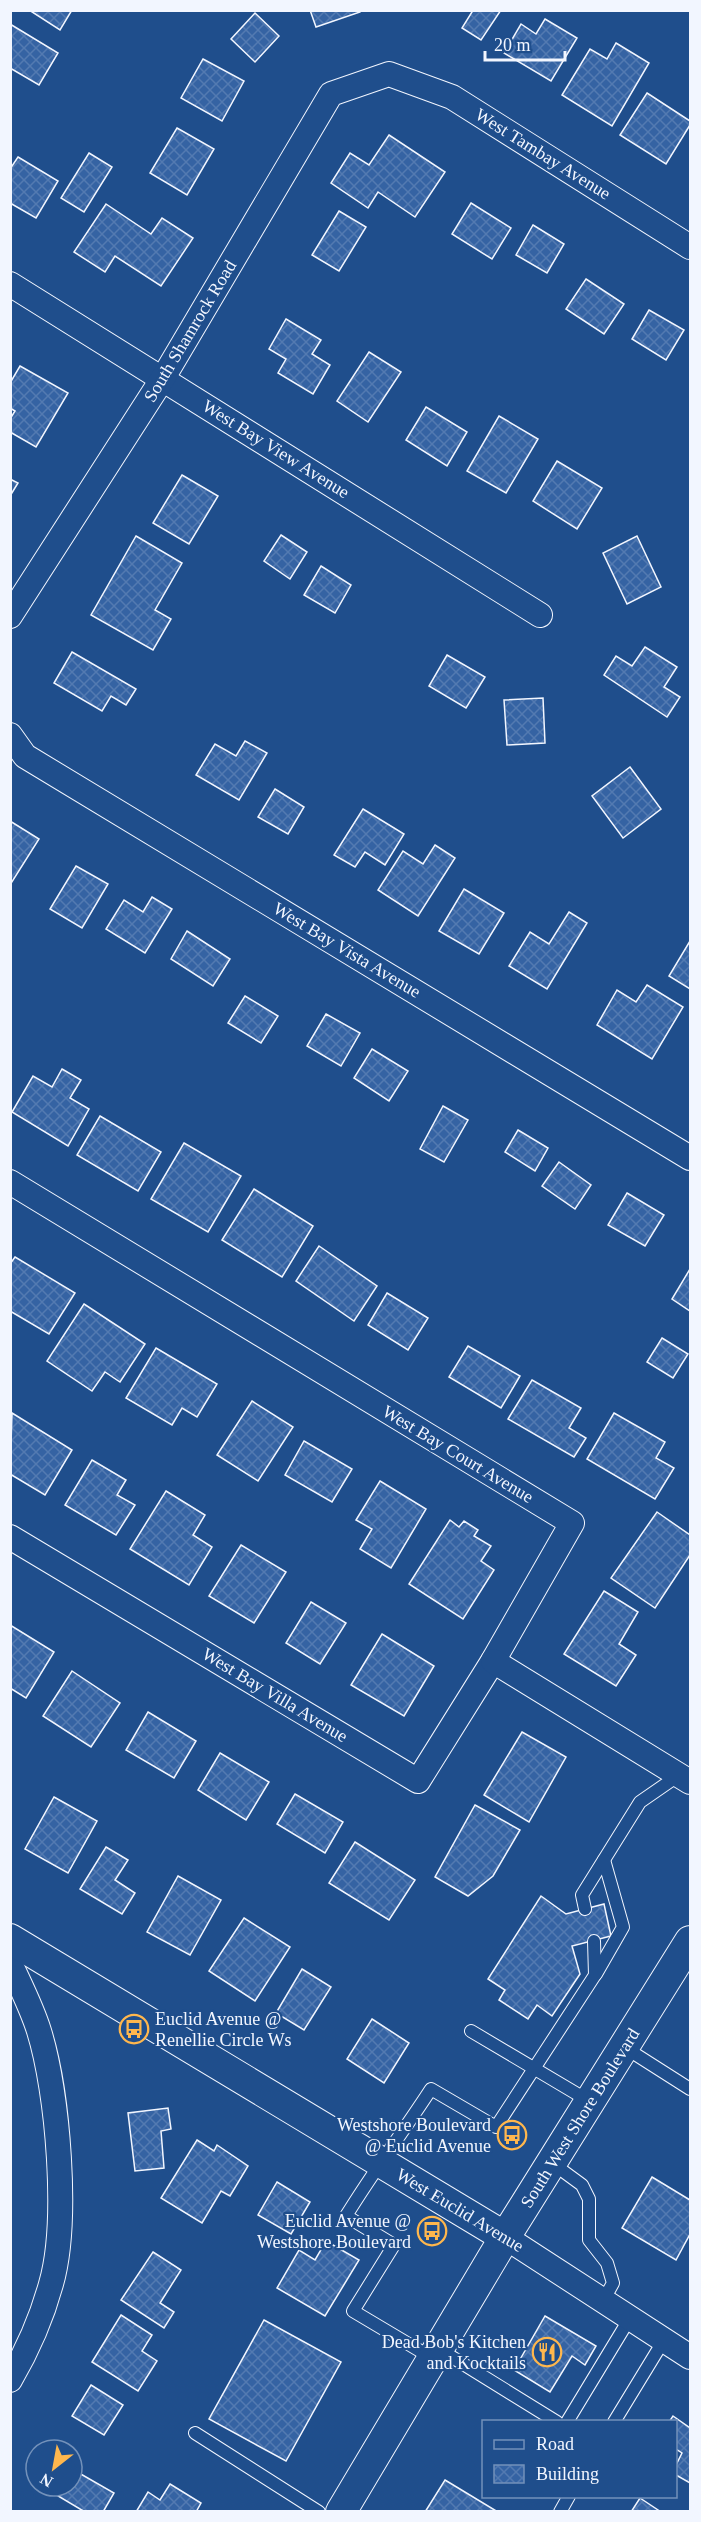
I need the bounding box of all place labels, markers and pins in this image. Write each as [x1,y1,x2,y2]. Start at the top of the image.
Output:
place label: Euclid Avenue @ Renellie Circle Ws [155,2009,292,2050]
bus stop icon: Euclid Avenue @ Renellie Circle Ws [118,2013,150,2045]
place label: Westshore Boulevard @ Euclid Avenue [337,2115,491,2156]
bus stop icon: Westshore Boulevard @ Euclid Avenue [496,2119,528,2151]
place label: Euclid Avenue @ Westshore Boulevard [257,2211,411,2252]
bus stop icon: Euclid Avenue @ Westshore Boulevard [416,2215,448,2247]
place label: Dead Bob's Kitchen and Kocktails [382,2332,526,2373]
restaurant icon: Dead Bob's Kitchen and Kocktails [531,2336,563,2368]

